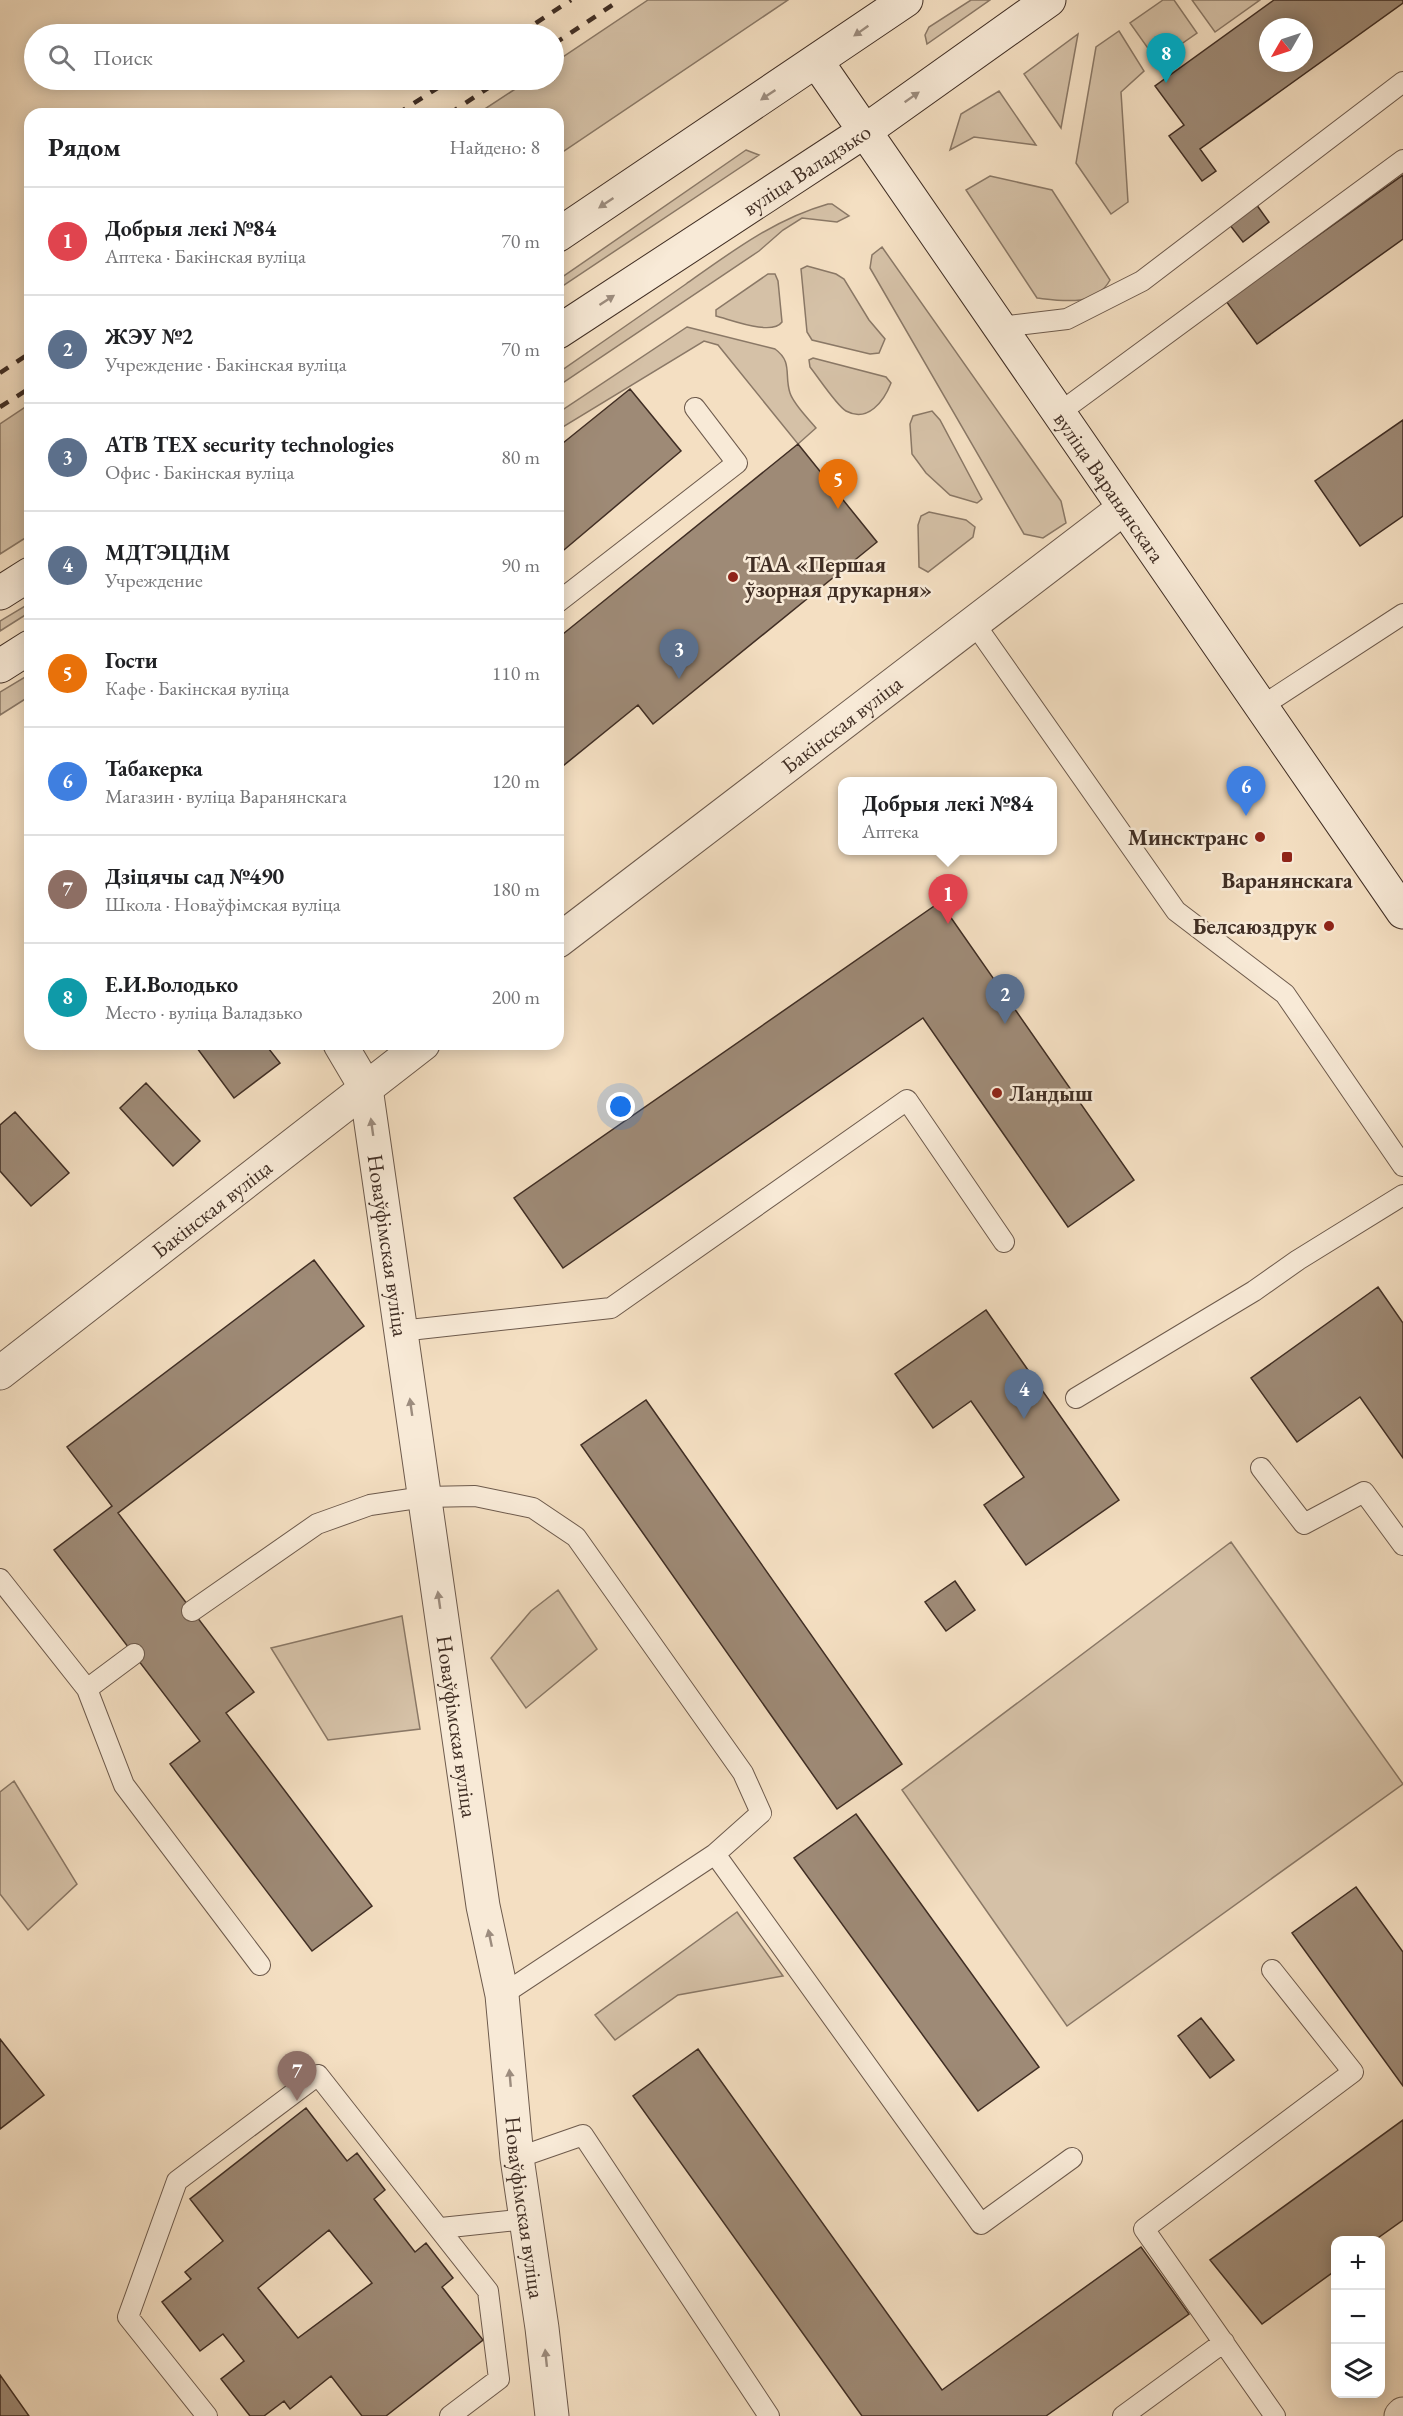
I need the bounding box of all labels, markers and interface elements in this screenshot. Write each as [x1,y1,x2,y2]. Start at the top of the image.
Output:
north arrow [1259,18,1313,72]
search box [24,24,564,90]
one-way arrow [854,25,870,37]
pin: 8 [1146,34,1186,83]
icon: search [45,41,78,74]
text: Поиск [93,43,153,72]
one-way arrow [760,89,777,100]
one-way arrow [904,91,920,103]
street label: вуліца Валадзько [737,117,876,222]
text: Рядом [48,130,121,164]
text: Найдено: 8 [449,134,540,160]
one-way arrow [599,197,615,209]
text: Добрыя лекі №84 [105,214,276,243]
text: 1 [62,228,73,254]
text: 70 m [501,228,540,254]
text: Аптека · Бакінская вуліца [105,243,306,269]
one-way arrow [599,295,615,306]
text: ЖЭУ №2 [105,322,193,351]
text: 2 [62,336,73,362]
text: 70 m [501,336,540,362]
text: Учреждение · Бакінская вуліца [105,351,347,377]
street label: вуліца Варанянскага [1048,406,1172,568]
text: ATB TEX security technologies [105,430,394,459]
text: 3 [62,444,73,470]
text: 80 m [501,444,540,470]
text: Офис · Бакінская вуліца [105,459,295,485]
pin: 5 [818,460,858,509]
text: МДТЭЦДіМ [105,538,230,567]
place label: ТАА «Першая ўзорная друкарня» [745,550,932,604]
text: 4 [62,552,73,578]
text: 90 m [501,552,540,578]
text: Учреждение [105,567,203,593]
marker: ТАА «Першая ўзорная друкарня» [726,570,740,584]
pin: 3 [660,630,698,679]
text: Гости [105,646,158,675]
text: 5 [62,660,73,686]
text: 110 m [492,660,540,686]
street label: Бакінская вуліца [775,668,908,780]
text: Кафе · Бакінская вуліца [105,675,290,701]
text: Табакерка [105,754,203,783]
pin: 6 [1226,766,1266,816]
text: 6 [62,768,73,794]
text: 120 m [492,768,540,794]
popup [838,777,1057,855]
text: Магазин · вуліца Варанянскага [105,783,347,809]
text: Добрыя лекі №84 [862,789,1033,818]
text: Аптека [862,818,919,844]
place label: Минсктранс [1128,823,1248,852]
marker: Минсктранс [1253,830,1267,844]
marker: Варанянскага [1280,850,1294,864]
text: Дзіцячы сад №490 [105,862,284,891]
place label: Варанянскага [1221,866,1353,895]
pin: 1 [928,874,968,924]
text: 7 [62,876,73,902]
text: 180 m [492,876,540,902]
text: Школа · Новаўфімская вуліца [105,891,341,917]
place label: Белсаюздрук [1193,912,1318,941]
marker: Белсаюздрук [1322,919,1336,933]
text: Е.И.Володько [105,970,238,999]
pin: 2 [986,974,1024,1024]
text: 8 [62,984,73,1010]
text: 200 m [492,984,540,1010]
text: Место · вуліца Валадзько [105,999,303,1025]
place label: Ландыш [1009,1079,1093,1108]
marker: Ландыш [990,1086,1004,1100]
your location [606,1092,635,1121]
one-way arrow [367,1118,376,1137]
street label: Бакінская вуліца [145,1152,278,1264]
street label: Новаўфімская вуліца [361,1152,416,1339]
pin: 4 [1004,1370,1044,1419]
one-way arrow [407,1397,416,1416]
one-way arrow [435,1590,444,1609]
street label: Новаўфімская вуліца [430,1633,485,1820]
one-way arrow [485,1928,494,1947]
pin: 7 [278,2052,316,2101]
one-way arrow [505,2069,515,2088]
street label: Новаўфімская вуліца [499,2115,552,2301]
map controls [1331,2236,1385,2398]
button: + [1331,2236,1385,2290]
button: − [1331,2290,1385,2344]
button: layers [1331,2344,1385,2398]
one-way arrow [541,2348,551,2367]

